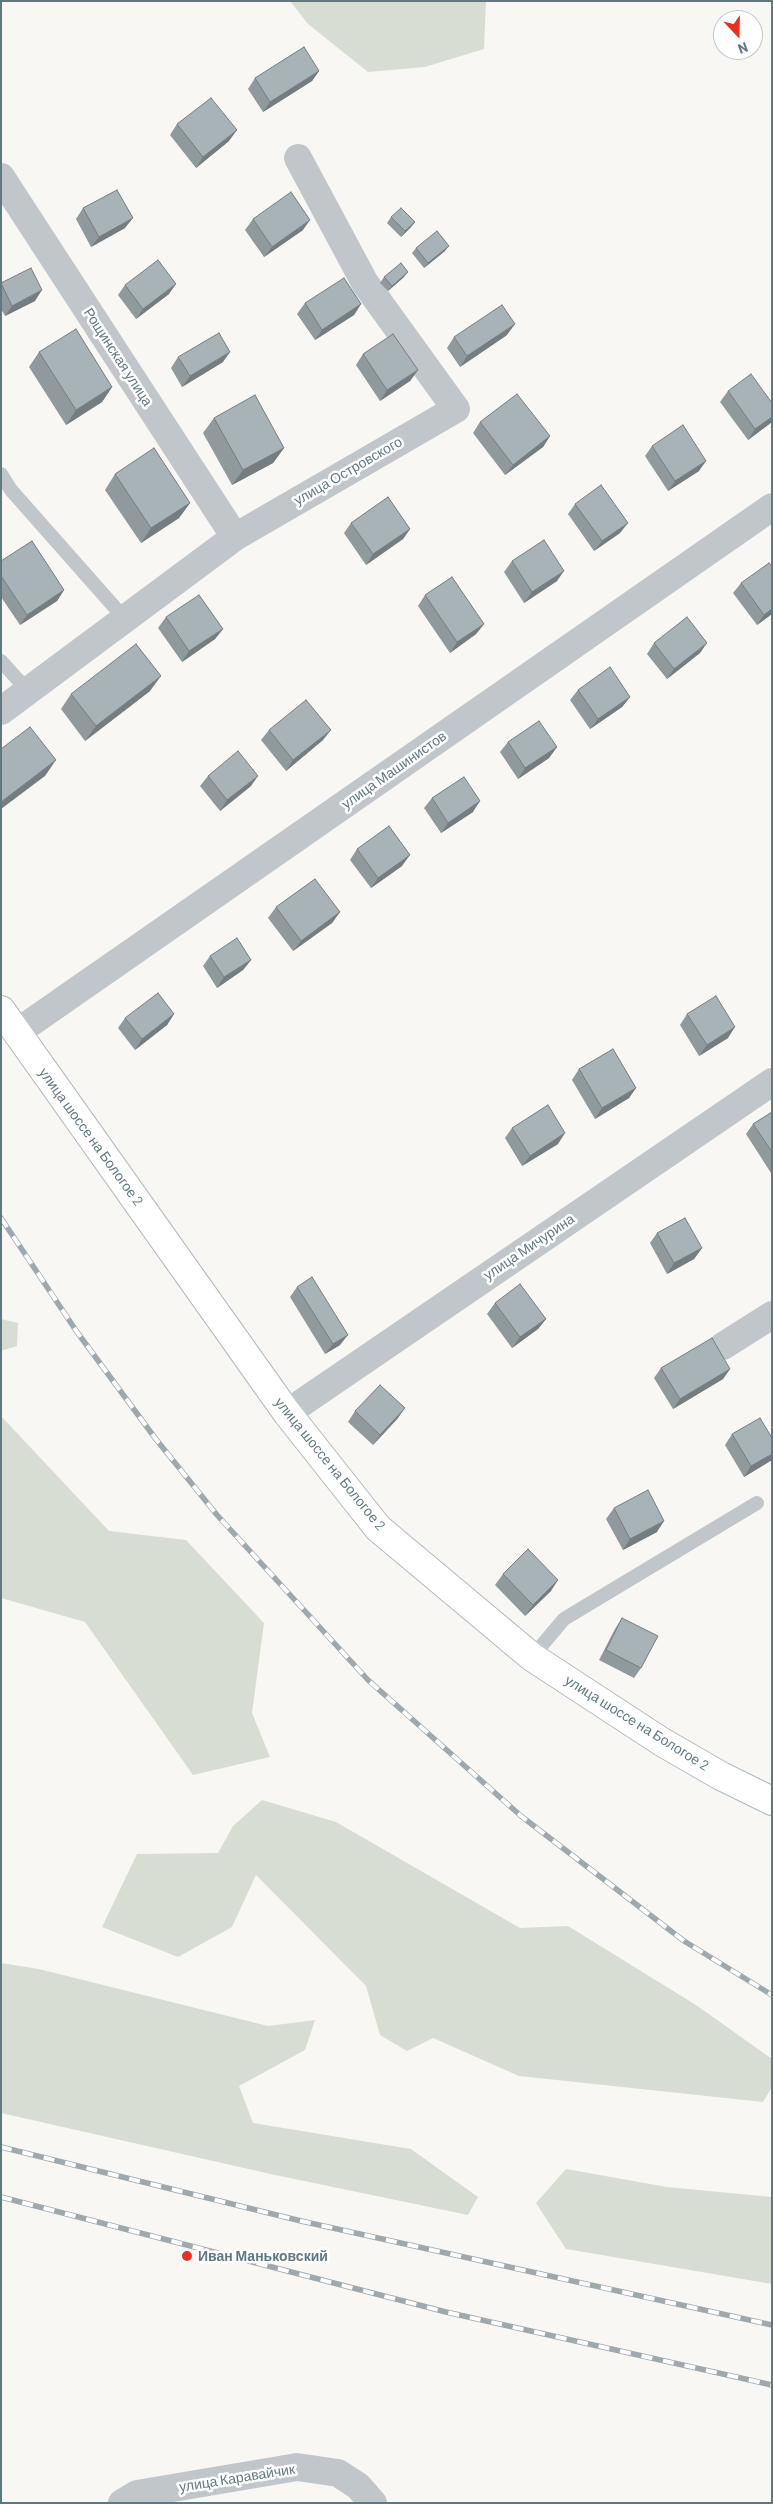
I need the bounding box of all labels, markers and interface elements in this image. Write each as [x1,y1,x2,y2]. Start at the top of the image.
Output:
north arrow [713,10,763,60]
text: N [736,39,751,58]
street label: Рощинская улица [80,305,156,409]
street label: улица Островского [291,433,405,509]
street label: улица Машинистов [338,728,450,812]
street label: улица шоссе на Бологое 2 [35,1065,147,1209]
street label: улица Мичурина [480,1210,578,1284]
street label: улица шоссе на Бологое 2 [271,1394,389,1534]
street label: улица шоссе на Бологое 2 [562,1672,712,1774]
place label: Иван Маньковский [198,2248,328,2264]
marker: Иван Маньковский [180,2249,194,2263]
street label: улица Каравайчик [178,2461,296,2495]

